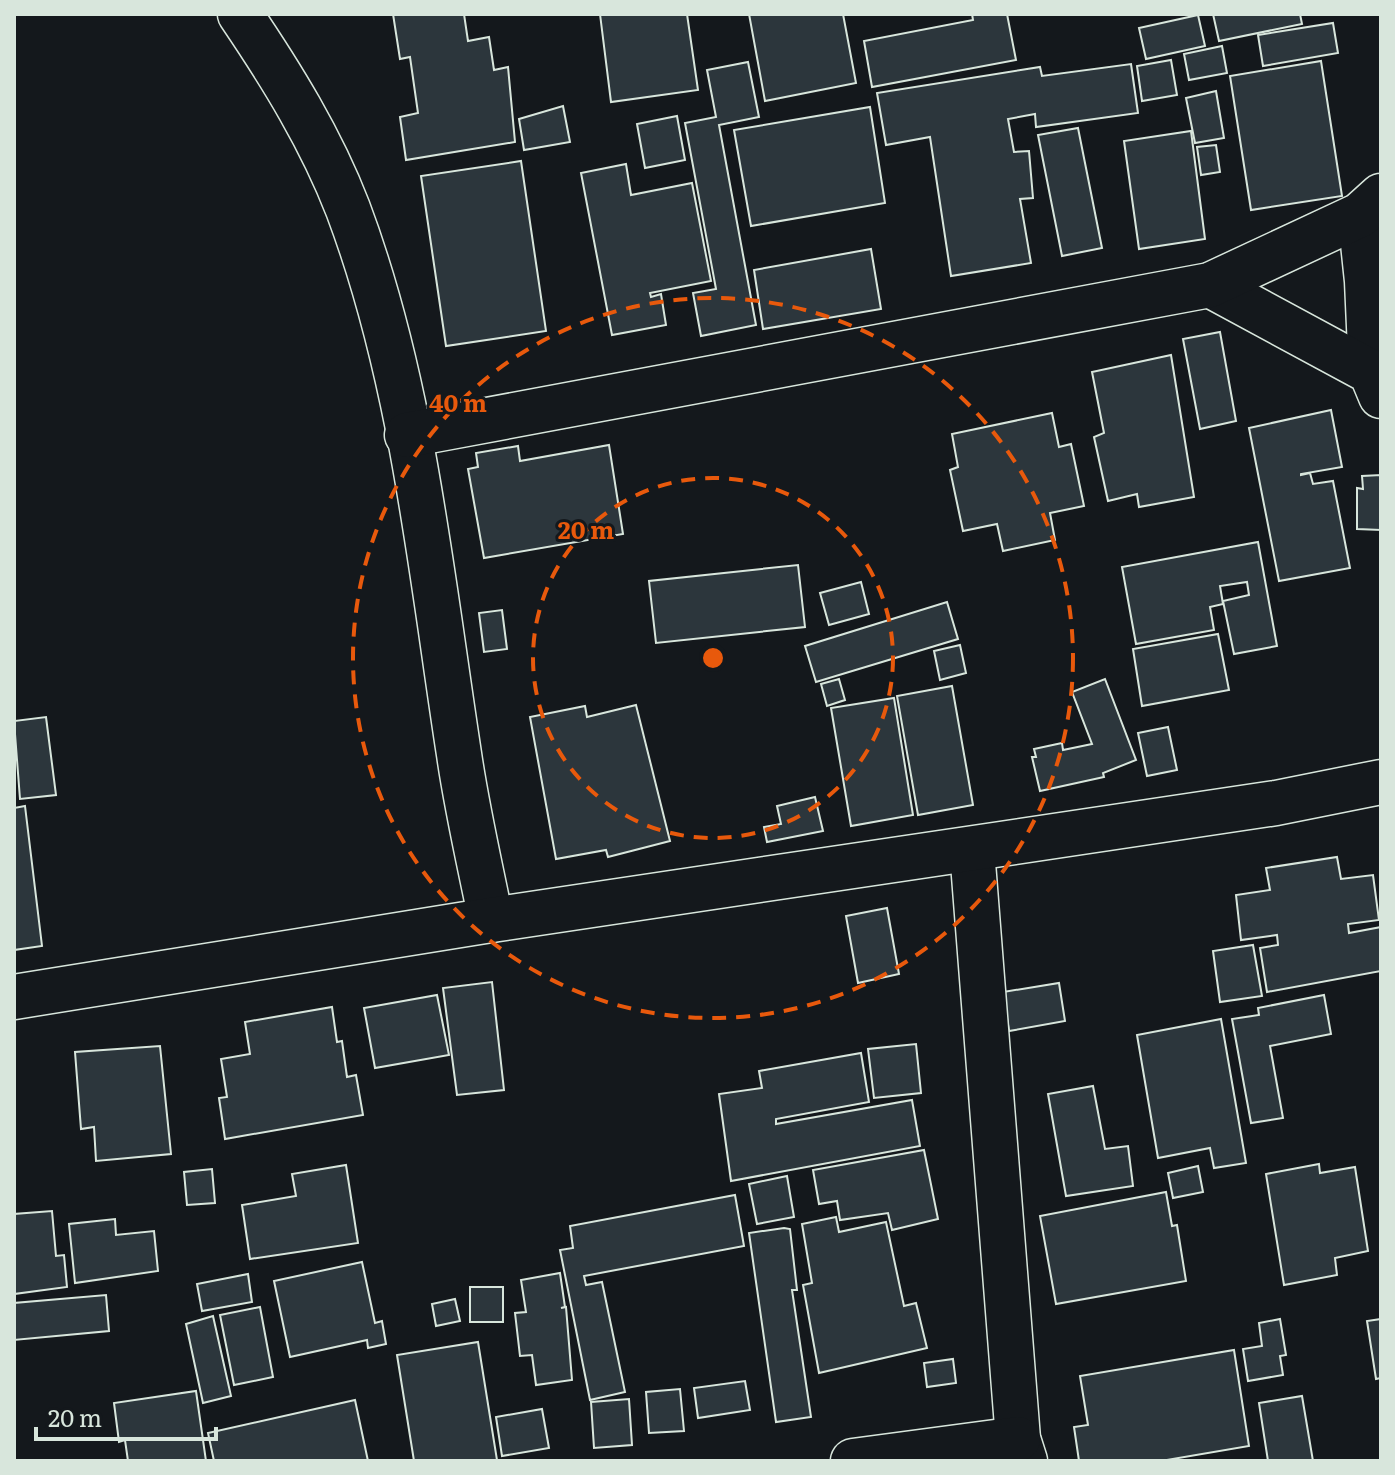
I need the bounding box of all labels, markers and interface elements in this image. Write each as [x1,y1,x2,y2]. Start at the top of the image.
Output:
text: 40 m [429,384,487,419]
text: 20 m [558,511,614,546]
centre of rings [699,644,727,672]
scale bar [36,1391,216,1441]
text: 20 m [48,1399,102,1434]

